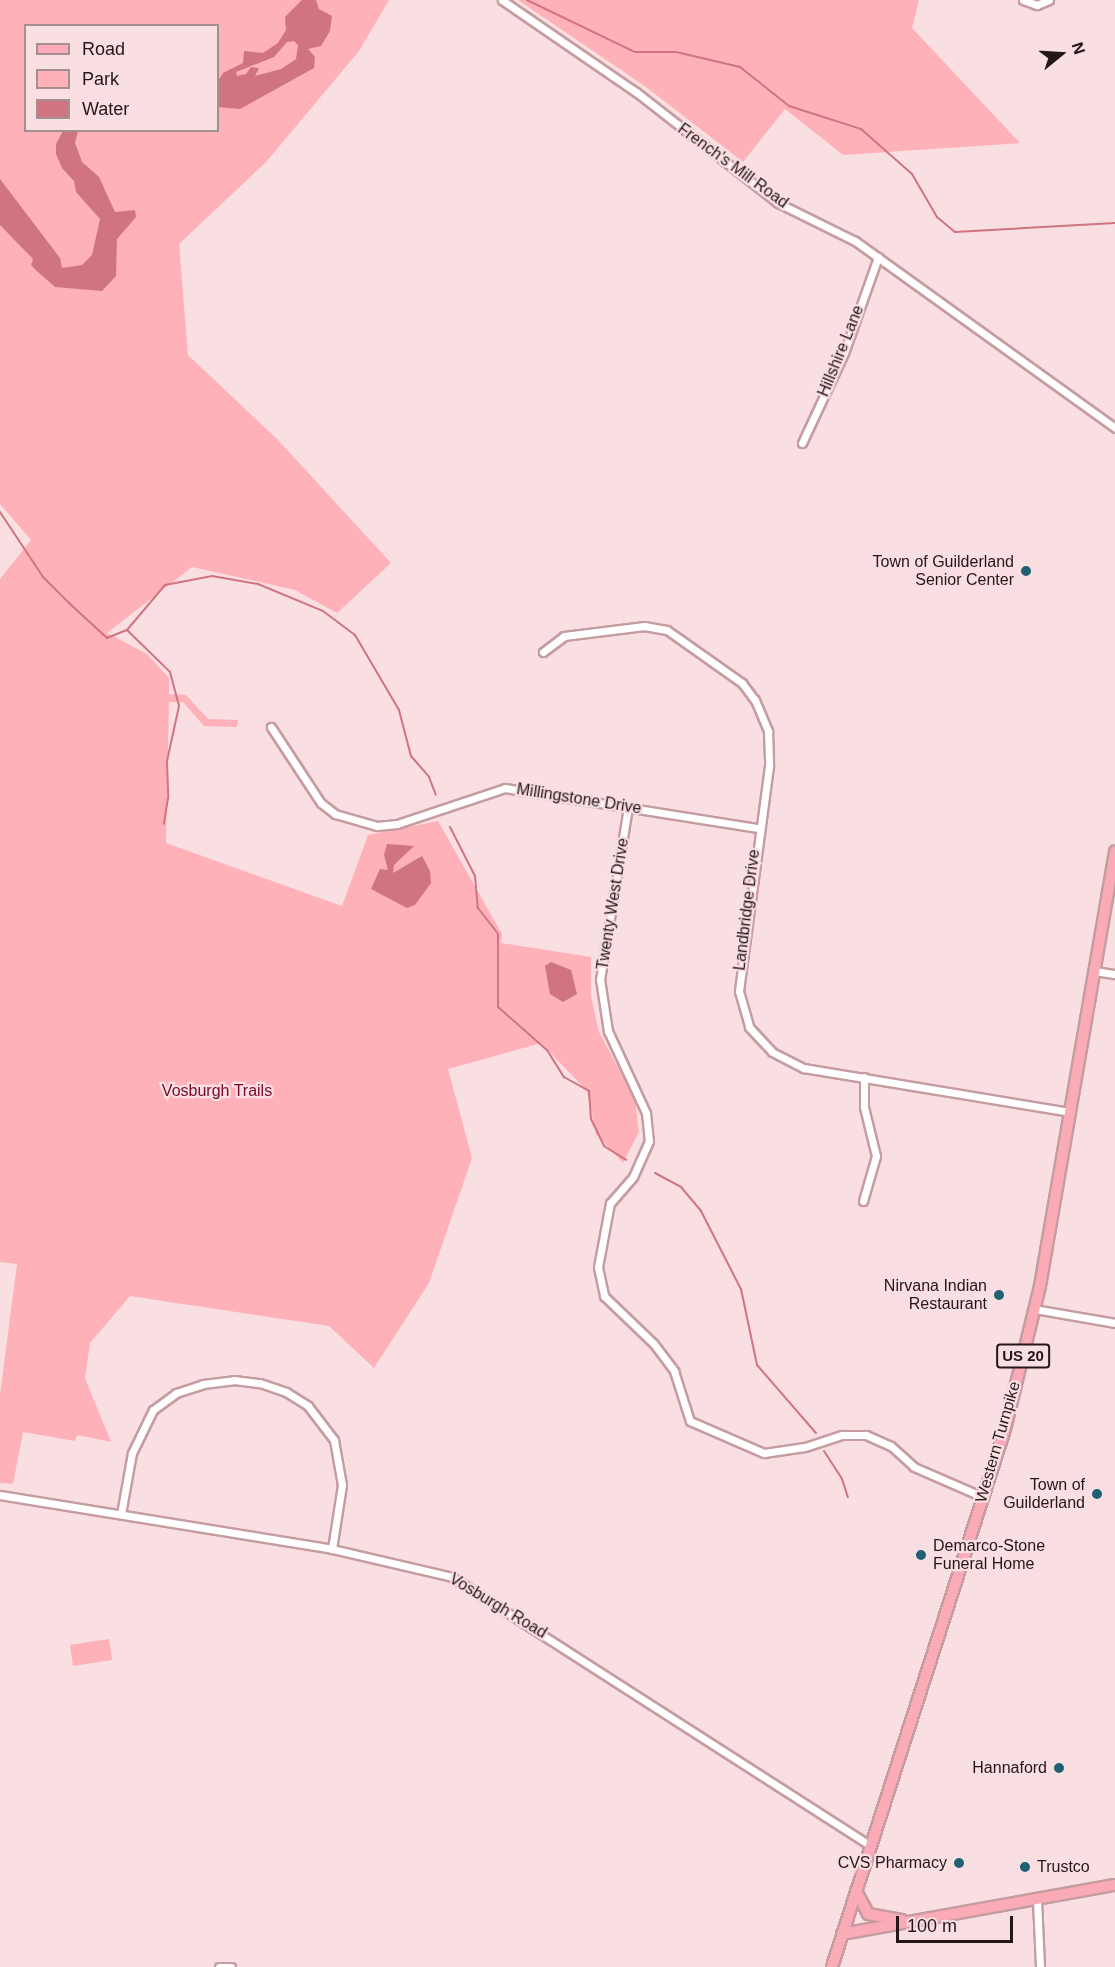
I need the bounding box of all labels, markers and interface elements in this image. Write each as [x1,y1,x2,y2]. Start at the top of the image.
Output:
legend [24,24,219,132]
north arrow [1031,24,1091,84]
text: Road [82,39,125,59]
text: N [1069,40,1088,56]
text: Park [82,69,119,89]
text: Water [82,99,129,119]
street label: French's Mill Road [674,119,792,213]
street label: Hillshire Lane [814,302,868,400]
place label: Town of Guilderland Senior Center [873,552,1014,590]
marker: Town of Guilderland Senior Center [1019,564,1033,578]
street label: Millingstone Drive [515,780,643,818]
street label: Twenty West Drive [593,837,633,971]
street label: Landbridge Drive [730,848,764,972]
park label: Vosburgh Trails [162,1081,272,1101]
place label: Nirvana Indian Restaurant [884,1276,987,1314]
marker: Nirvana Indian Restaurant [992,1288,1006,1302]
road number: US 20 [996,1344,1050,1368]
street label: Western Turnpike [971,1379,1025,1505]
place label: Town of Guilderland [1003,1475,1085,1513]
marker: Town of Guilderland [1090,1487,1104,1501]
place label: Demarco-Stone Funeral Home [933,1536,1045,1574]
marker: Demarco-Stone Funeral Home [914,1548,928,1562]
street label: Vosburgh Road [446,1569,550,1643]
place label: Hannaford [972,1758,1047,1778]
marker: Hannaford [1052,1761,1066,1775]
place label: CVS Pharmacy [838,1853,947,1873]
marker: CVS Pharmacy [952,1856,966,1870]
place label: Trustco [1037,1857,1090,1877]
marker: Trustco [1018,1860,1032,1874]
scale bar [899,1904,1016,1942]
text: 100 m [907,1916,957,1936]

